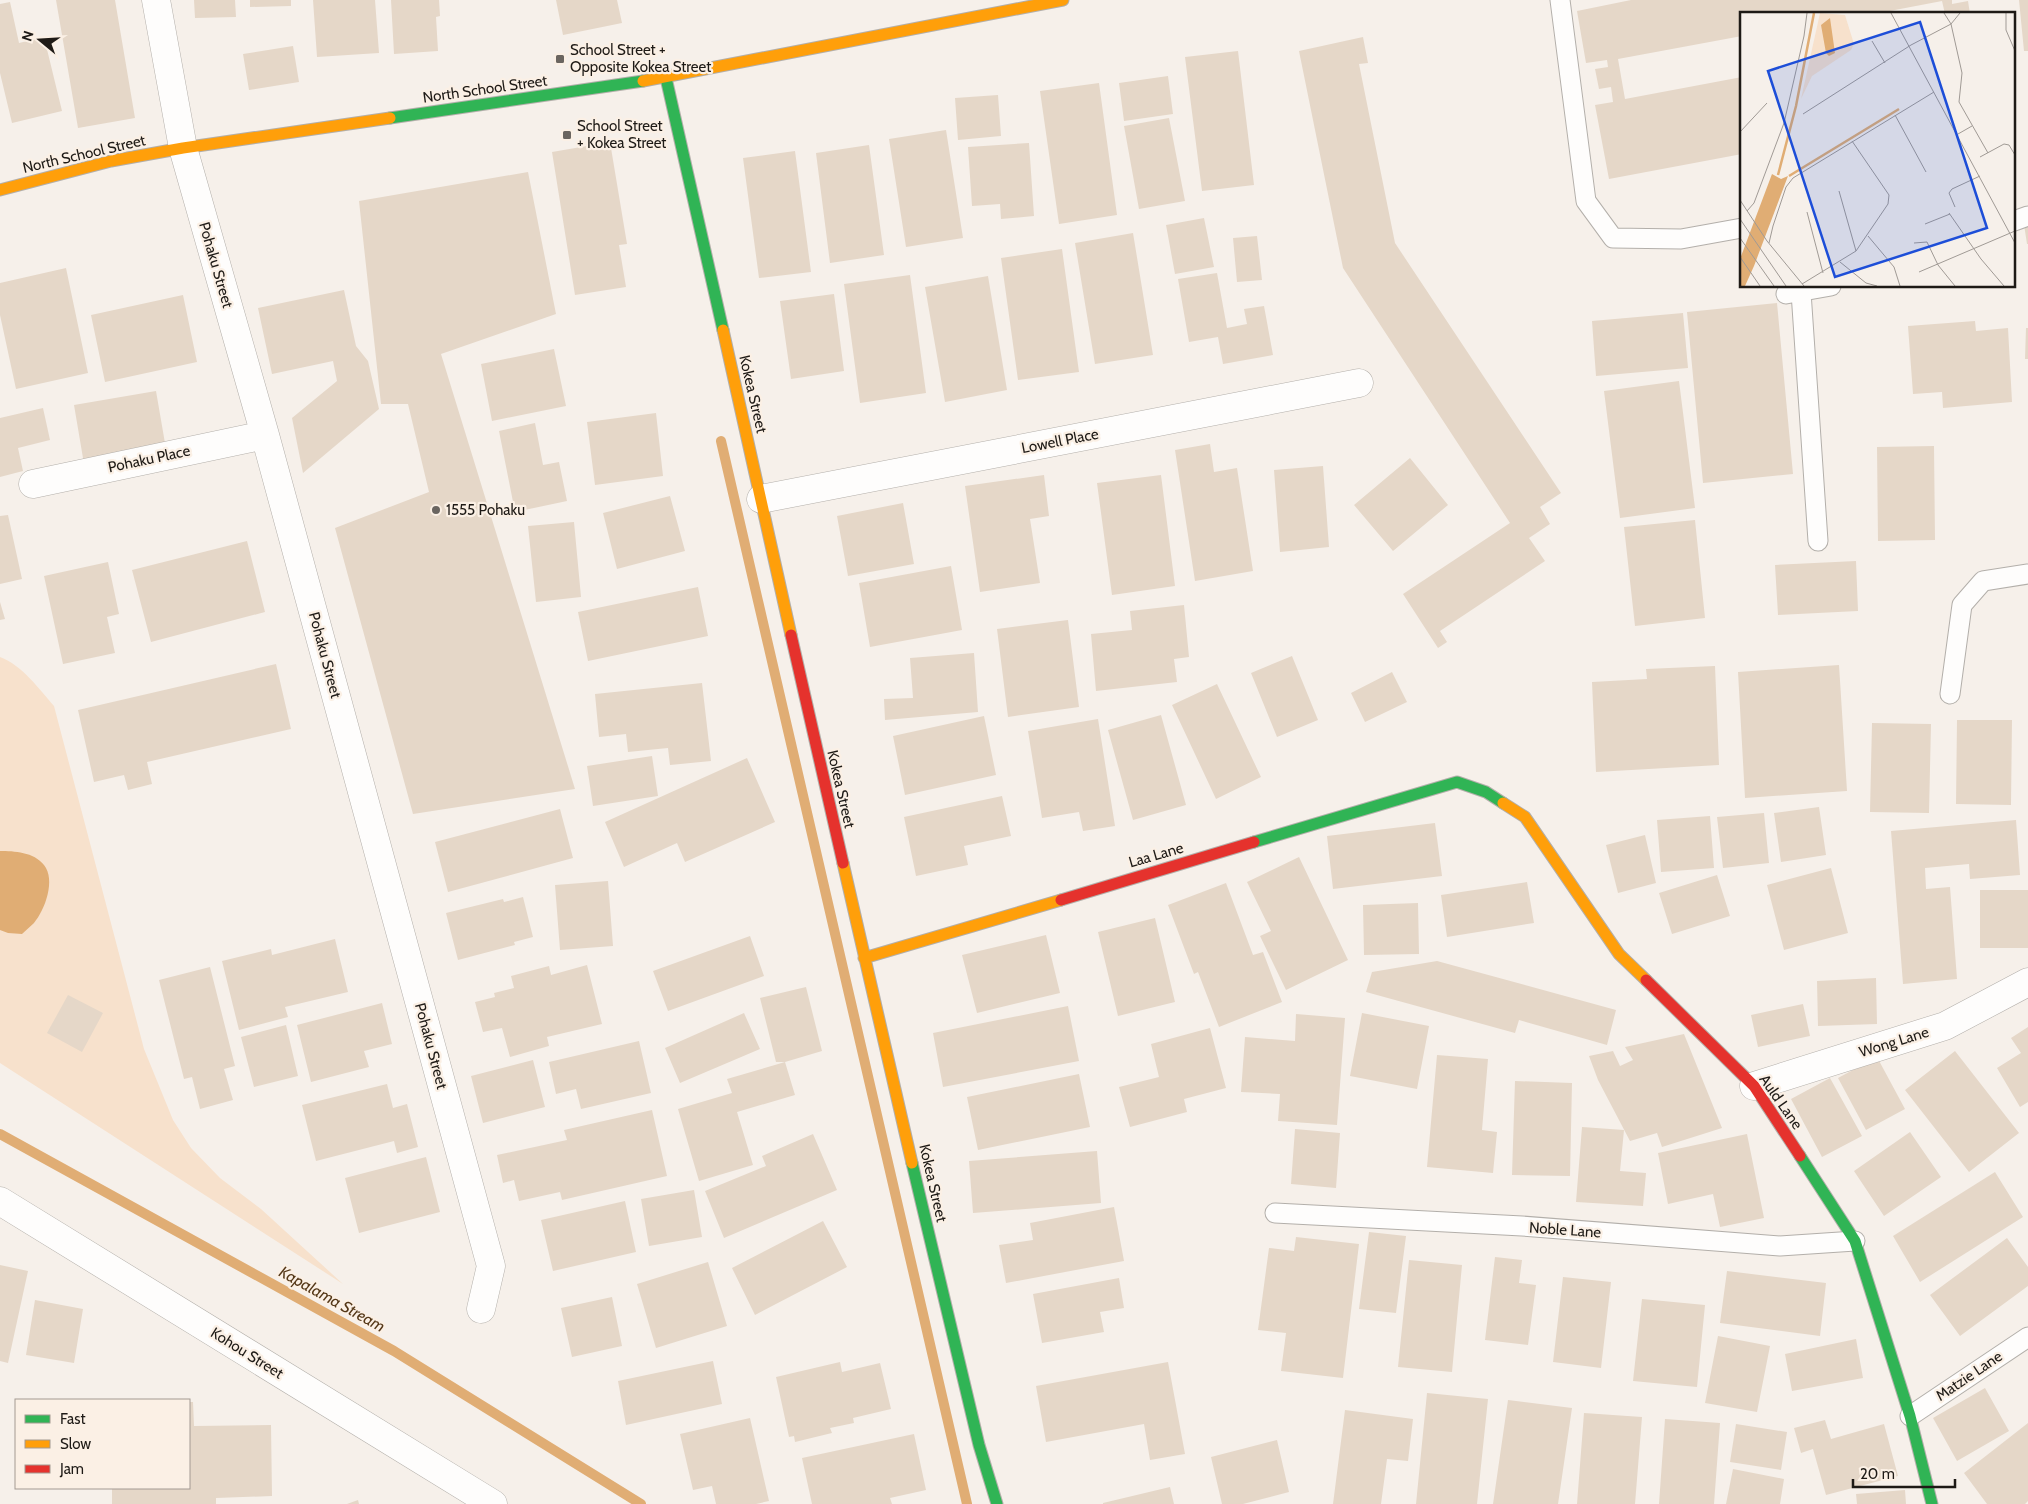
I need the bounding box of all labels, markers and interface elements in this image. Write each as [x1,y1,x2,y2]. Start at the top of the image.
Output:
inset map [1740,12,2016,288]
north arrow [15,15,65,65]
text: N [18,28,38,43]
place label: School Street + Opposite Kokea Street [570,41,711,76]
marker: School Street + Opposite Kokea Street [554,53,566,65]
street label: North School Street [422,71,548,107]
place label: School Street + Kokea Street [577,117,666,152]
marker: School Street + Kokea Street [561,129,573,141]
street label: North School Street [21,131,147,177]
street label: Pohaku Street [195,220,237,310]
street label: Kokea Street [735,353,771,435]
street label: Lowell Place [1020,425,1100,457]
street label: Pohaku Place [106,441,192,476]
place label: 1555 Pohaku [446,501,525,519]
marker: 1555 Pohaku [430,504,442,516]
street label: Pohaku Street [305,610,345,700]
street label: Kokea Street [823,748,859,830]
street label: Laa Lane [1127,839,1186,871]
street label: Pohaku Street [411,1001,451,1091]
street label: Wong Lane [1857,1023,1931,1061]
street label: Auld Lane [1756,1071,1807,1133]
street label: Kokea Street [915,1142,951,1224]
street label: Noble Lane [1528,1219,1602,1242]
water label: Kapalama Stream [276,1262,388,1336]
street label: Kohou Street [207,1324,287,1382]
street label: Matzie Lane [1932,1347,2006,1405]
legend [15,1399,190,1489]
text: Fast [60,1410,85,1428]
text: Slow [60,1435,91,1453]
scale bar [1853,1456,1956,1488]
text: Jam [59,1460,84,1478]
text: 20 m [1860,1465,1895,1483]

